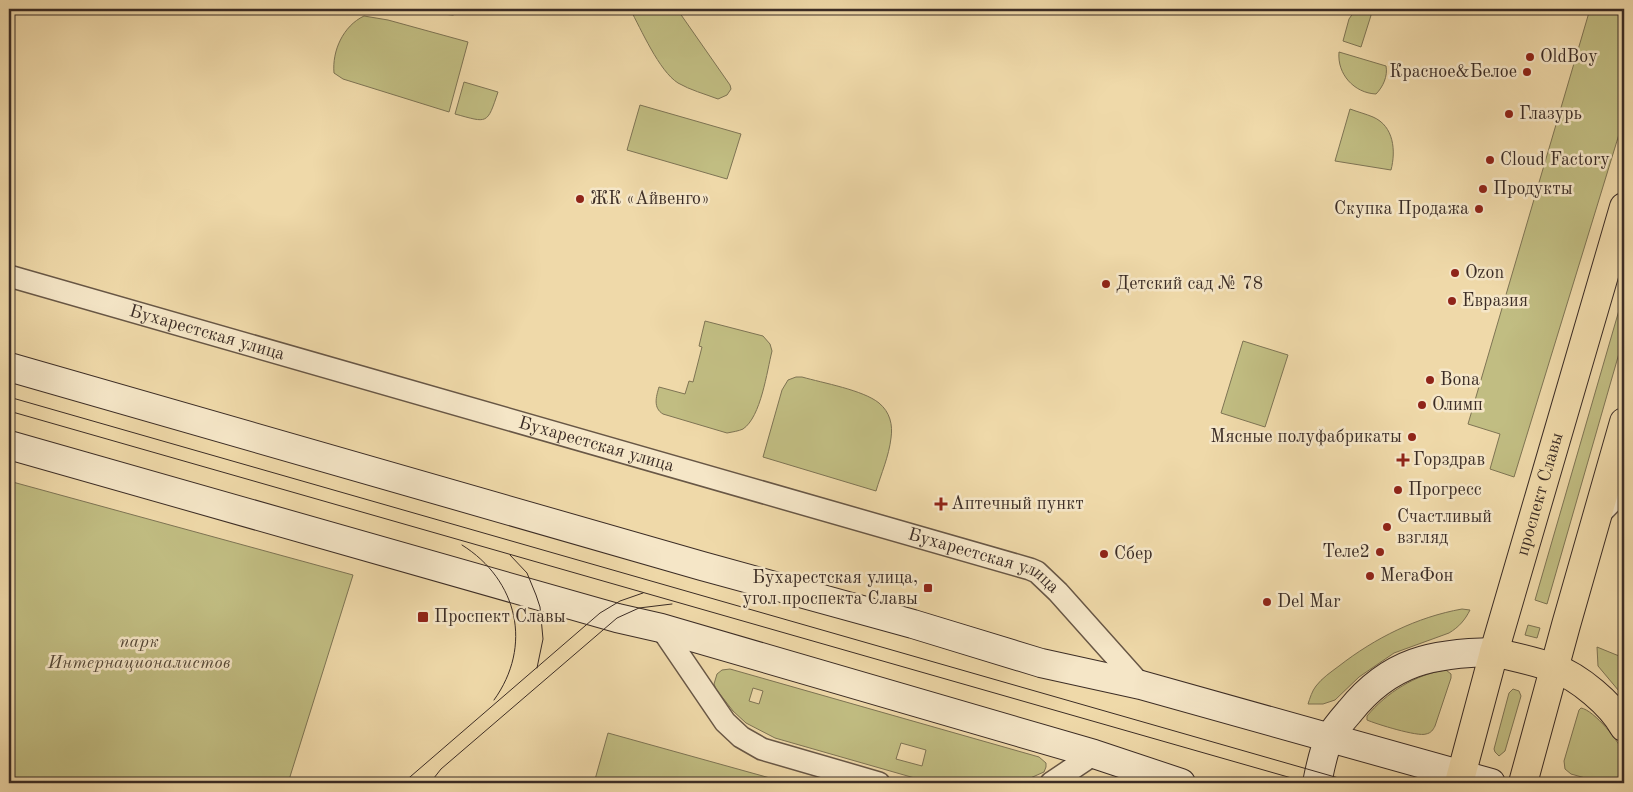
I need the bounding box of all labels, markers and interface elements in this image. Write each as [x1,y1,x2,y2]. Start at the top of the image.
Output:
place label: OldBoy [1540,48,1598,66]
marker: OldBoy [1524,51,1536,63]
place label: Красное&Белое [1389,63,1517,81]
marker: Красное&Белое [1521,66,1533,78]
place label: Глазурь [1519,105,1582,123]
marker: Глазурь [1503,108,1515,120]
place label: Cloud Factory [1500,151,1610,169]
marker: Cloud Factory [1484,154,1496,166]
place label: Продукты [1493,180,1573,198]
marker: Продукты [1477,183,1489,195]
place label: ЖК «Айвенго» [590,190,710,208]
marker: ЖК «Айвенго» [574,193,586,205]
place label: Скупка Продажа [1334,200,1469,218]
marker: Скупка Продажа [1473,203,1485,215]
place label: Ozon [1465,264,1504,282]
marker: Ozon [1449,267,1461,279]
place label: Детский сад № 78 [1116,275,1263,293]
marker: Детский сад № 78 [1100,278,1112,290]
place label: Евразия [1462,292,1528,310]
marker: Евразия [1446,295,1458,307]
street label: Бухарестская улица [127,302,287,364]
place label: Bona [1440,371,1480,389]
marker: Bona [1424,374,1436,386]
place label: Олимп [1432,396,1483,414]
marker: Олимп [1416,399,1428,411]
street label: Бухарестская улица [516,414,676,475]
place label: Мясные полуфабрикаты [1210,428,1402,447]
street label: проспект Славы [1514,430,1567,558]
marker: Мясные полуфабрикаты [1406,431,1418,443]
place label: Горздрав [1413,451,1485,469]
marker: Горздрав [1397,454,1409,466]
place label: Прогресс [1408,481,1482,499]
marker: Прогресс [1392,484,1404,496]
place label: Аптечный пункт [951,495,1084,513]
marker: Аптечный пункт [935,498,947,510]
place label: Счастливый взгляд [1397,508,1492,547]
marker: Счастливый взгляд [1381,521,1393,533]
street label: Бухарестская улица [906,525,1063,597]
place label: Теле2 [1322,543,1370,561]
place label: Сбер [1114,545,1153,563]
marker: Теле2 [1374,546,1386,558]
marker: Сбер [1098,548,1110,560]
place label: МегаФон [1380,567,1454,585]
place label: Бухарестская улица, угол проспекта Славы [742,569,918,608]
marker: МегаФон [1364,570,1376,582]
marker: Бухарестская улица, угол проспекта Славы [922,582,934,594]
place label: Del Mar [1277,593,1341,611]
marker: Del Mar [1261,596,1273,608]
place label: Проспект Славы [434,608,566,626]
marker: Проспект Славы [416,610,430,624]
park label: парк Интернационалистов [47,633,231,672]

